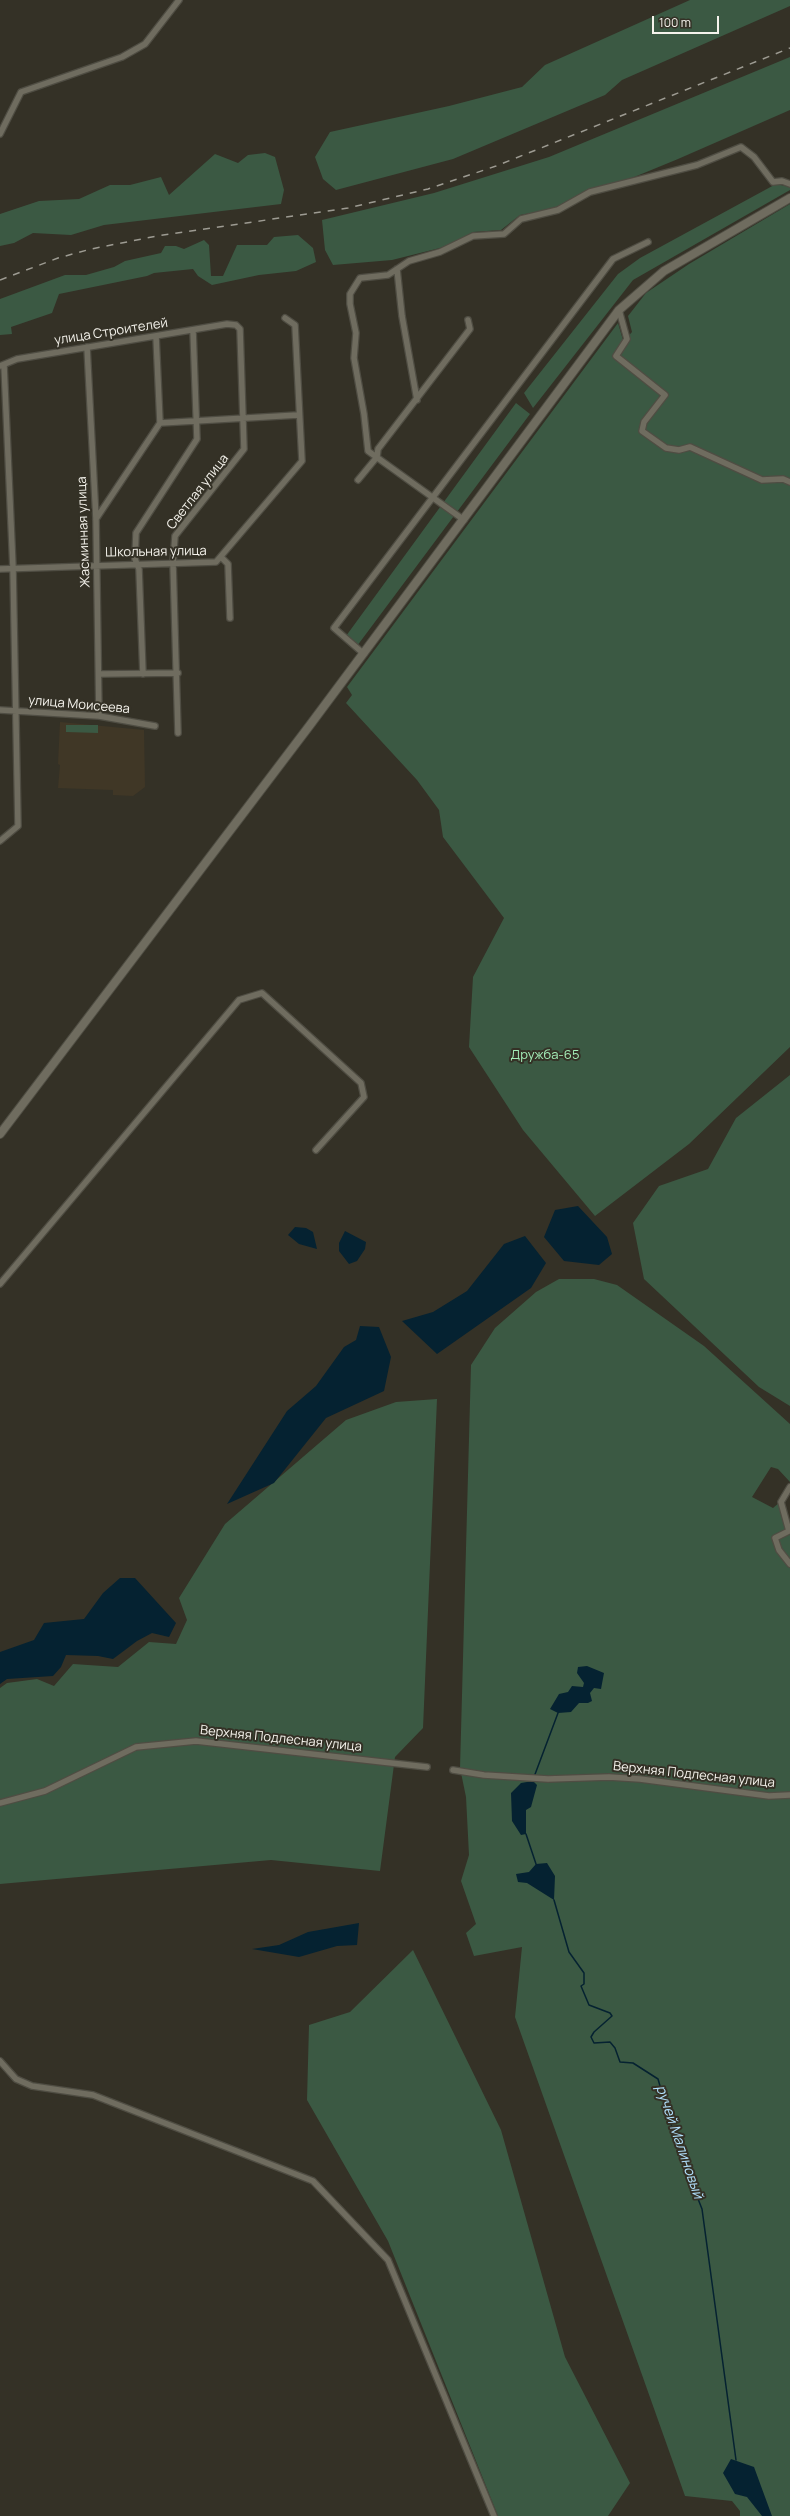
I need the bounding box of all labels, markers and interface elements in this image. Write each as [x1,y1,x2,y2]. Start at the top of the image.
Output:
scale bar [654,8,721,34]
text: 100 m [659,14,691,31]
street label: улица Строителей [53,315,169,349]
street label: Светлая улица [164,451,232,533]
street label: Жасминная улица [74,476,94,588]
street label: Школьная улица [105,543,207,561]
street label: улица Моисеева [28,693,130,717]
park label: Дружба-65 [511,1047,579,1063]
street label: Верхняя Подлесная улица [199,1723,363,1755]
street label: Верхняя Подлесная улица [612,1759,776,1791]
water label: ручей Малиновый [652,2083,706,2201]

